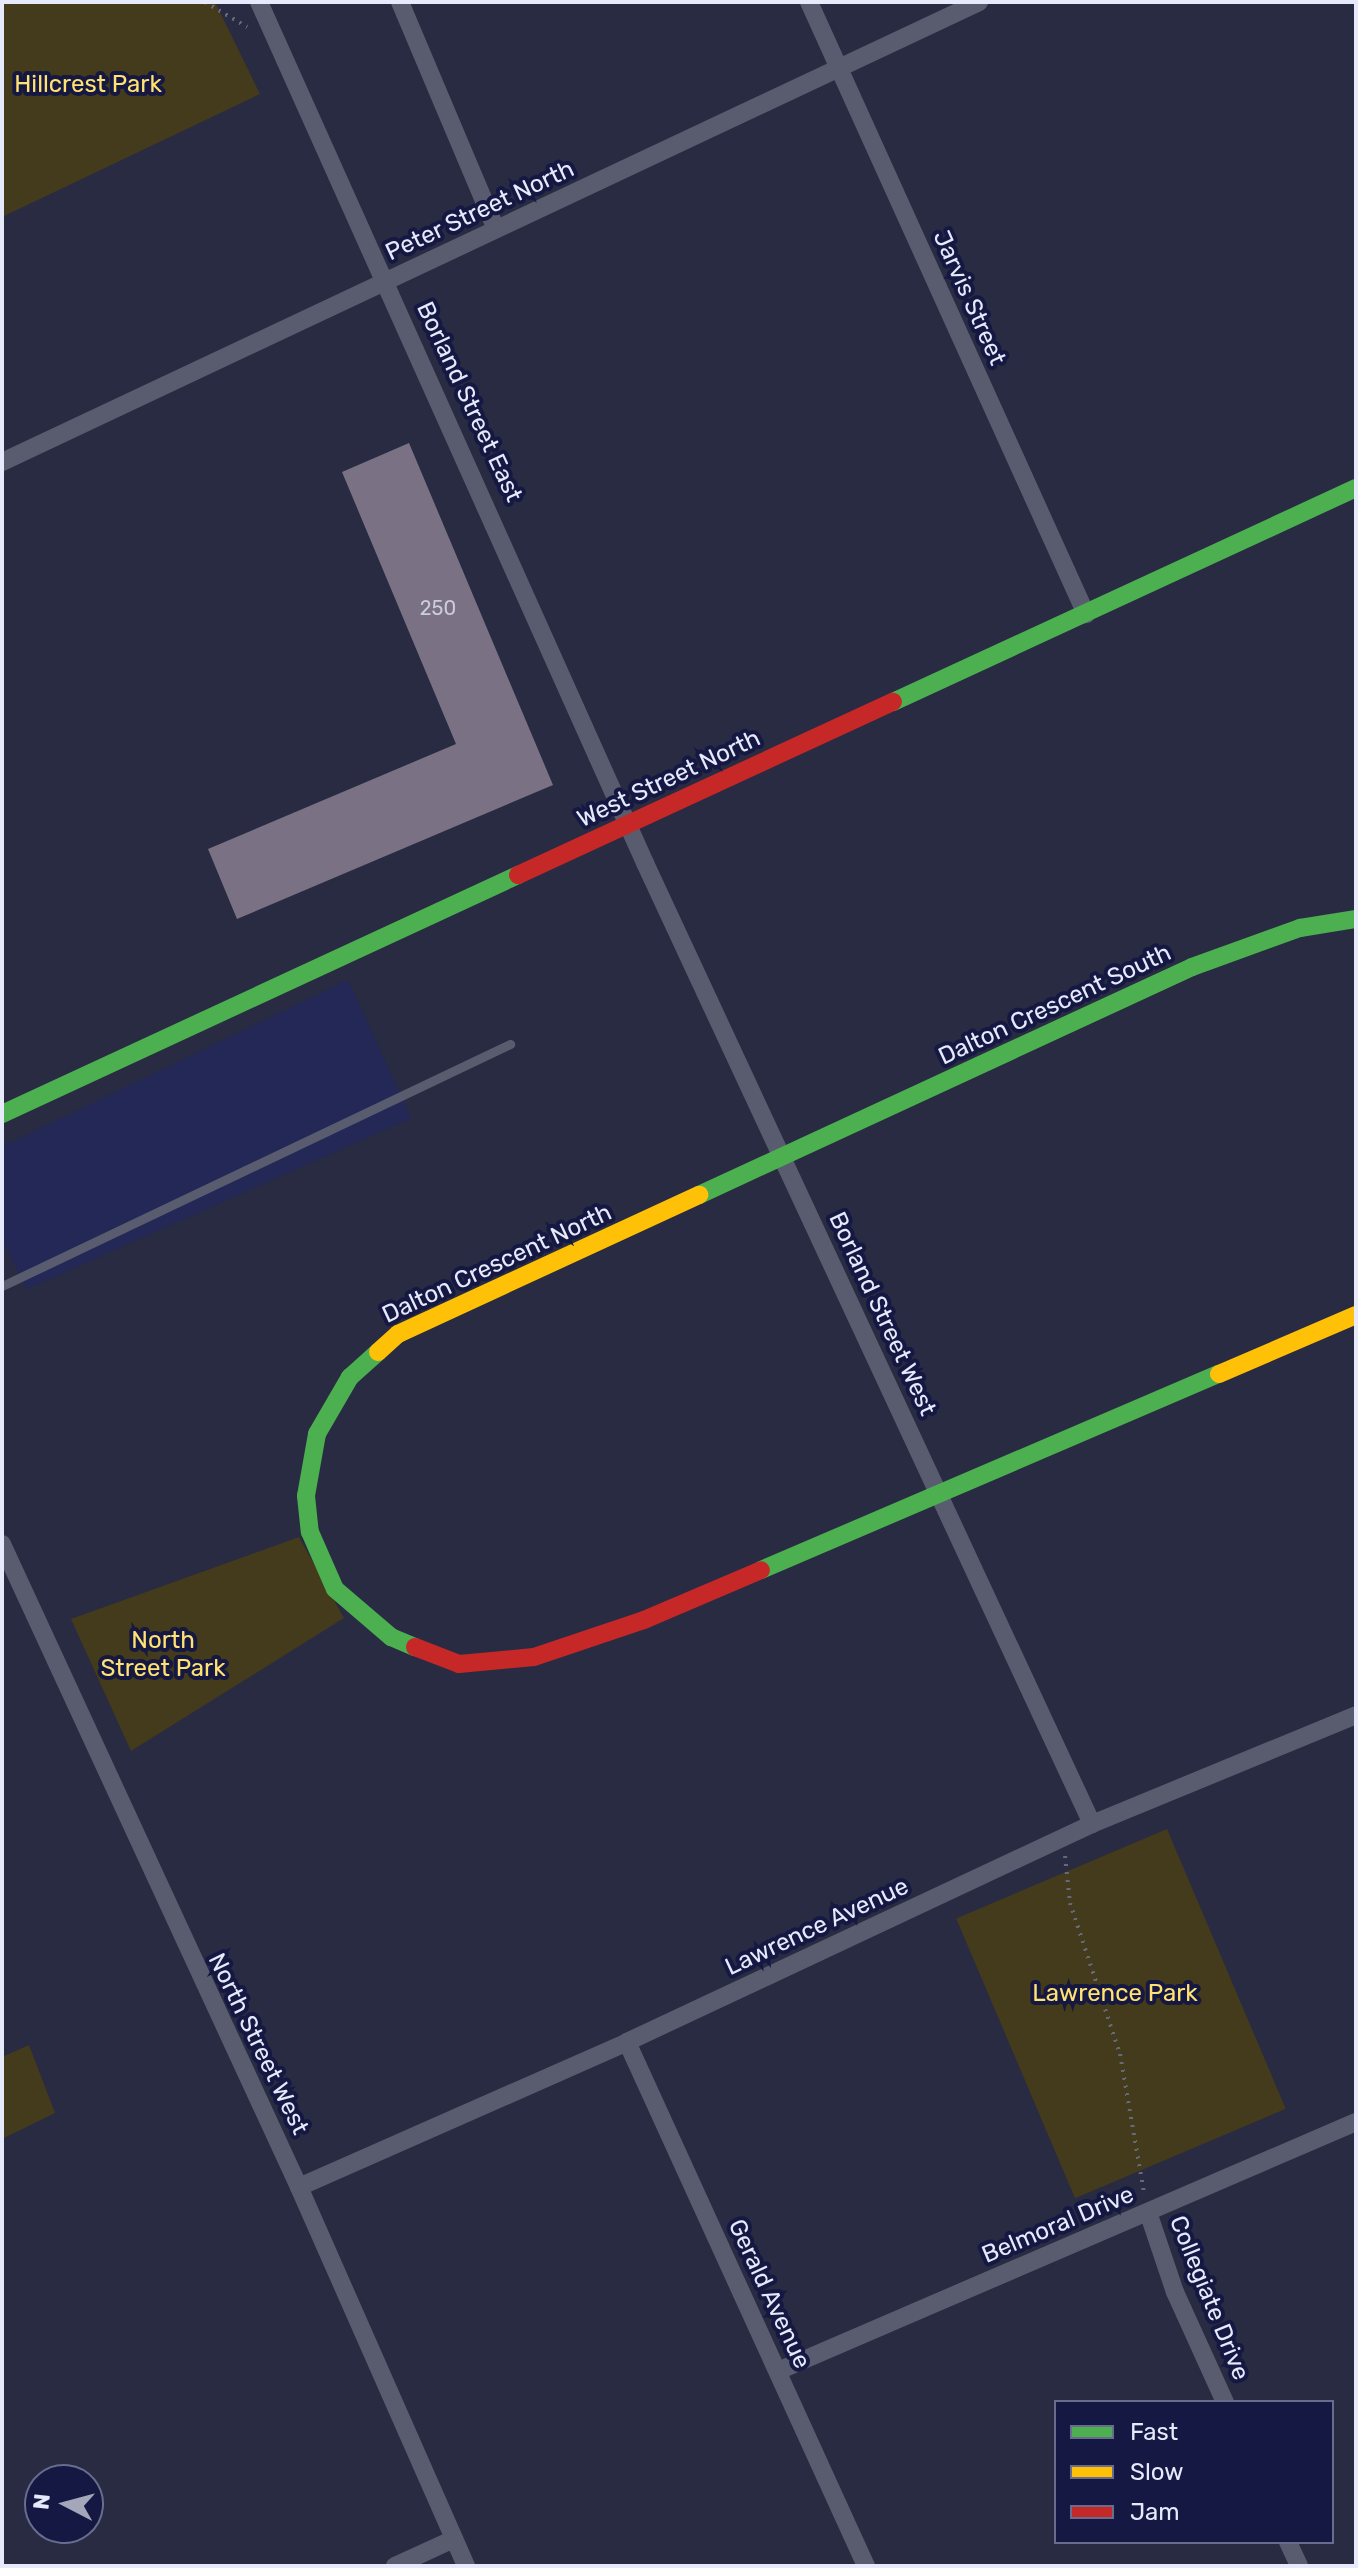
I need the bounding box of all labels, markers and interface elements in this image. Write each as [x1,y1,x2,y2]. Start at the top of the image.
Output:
park label: Hillcrest Park [14,71,162,99]
street label: Peter Street North [381,155,579,267]
street label: Jarvis Street [927,226,1011,370]
street label: Borland Street East [410,297,528,507]
house number: 250 [420,596,456,620]
street label: West Street North [573,724,765,834]
street label: Dalton Crescent South [934,938,1176,1072]
street label: Dalton Crescent North [378,1198,616,1330]
street label: Borland Street West [822,1207,942,1421]
park label: North Street Park [100,1627,226,1683]
street label: Lawrence Avenue [721,1872,913,1982]
street label: North Street West [202,1948,314,2140]
park label: Lawrence Park [1032,1980,1198,2008]
street label: Belmoral Drive [978,2180,1138,2270]
street label: Collegiate Drive [1163,2212,1255,2384]
street label: Gerald Avenue [722,2215,816,2373]
legend [1054,2400,1334,2544]
text: Fast [1130,2418,1178,2446]
text: Slow [1130,2458,1183,2486]
north arrow [24,2464,104,2544]
text: N [27,2492,56,2511]
text: Jam [1130,2498,1180,2526]

